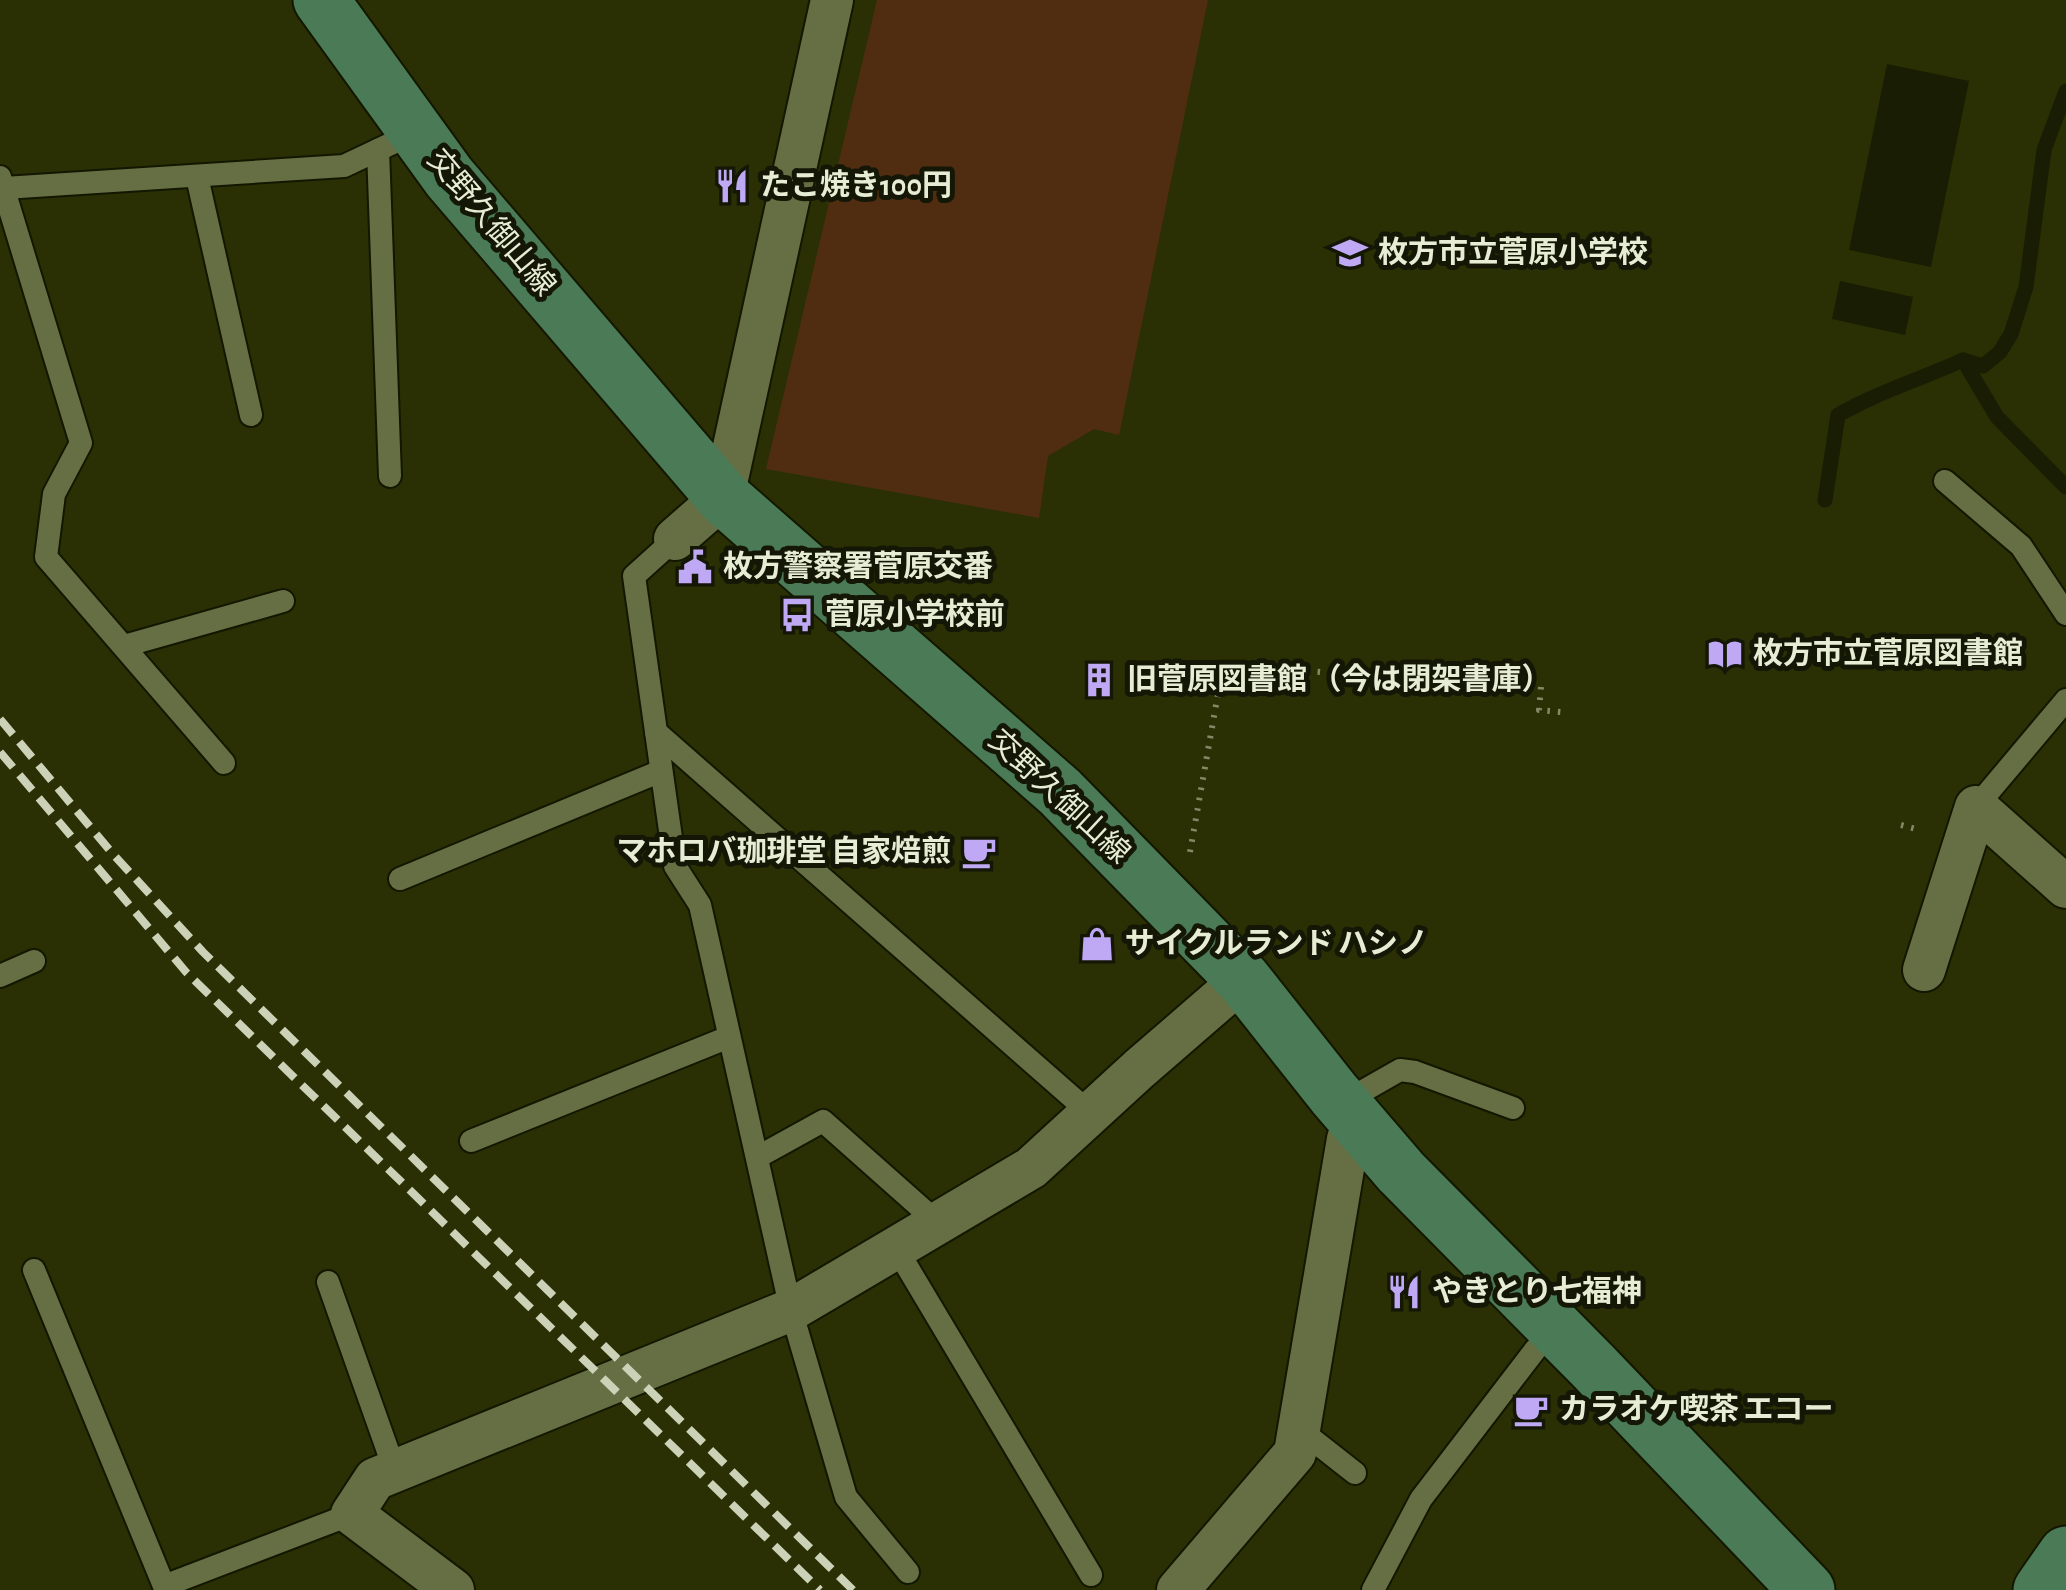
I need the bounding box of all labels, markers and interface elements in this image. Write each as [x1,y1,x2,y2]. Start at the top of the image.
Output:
street label: 交野久御山線 [422,143,562,302]
restaurant icon: たこ焼き100円 [713,167,751,205]
place label: たこ焼き100円 [760,169,952,201]
school or university icon: 枚方市立菅原小学校 [1331,234,1369,272]
place label: 枚方市立菅原小学校 [1378,236,1648,268]
public building icon: 枚方警察署菅原交番 [676,548,714,586]
place label: 枚方警察署菅原交番 [723,550,993,582]
bus stop icon: 菅原小学校前 [778,596,816,634]
place label: 菅原小学校前 [825,598,1005,630]
library icon: 枚方市立菅原図書館 [1706,635,1744,673]
place label: 枚方市立菅原図書館 [1753,637,2023,669]
building icon: 旧菅原図書館 （今は閉架書庫） [1080,661,1118,699]
place label: 旧菅原図書館 （今は閉架書庫） [1127,663,1552,695]
street label: 交野久御山線 [983,723,1136,869]
cafe icon: マホロバ珈琲堂 自家焙煎 [960,833,998,871]
place label: マホロバ珈琲堂 自家焙煎 [616,835,951,867]
shop icon: サイクルランド ハシノ [1078,925,1116,963]
place label: サイクルランド ハシノ [1125,928,1428,959]
restaurant icon: やきとり七福神 [1385,1273,1423,1311]
place label: やきとり七福神 [1432,1275,1642,1307]
cafe icon: カラオケ喫茶 エコー [1512,1391,1550,1429]
place label: カラオケ喫茶 エコー [1559,1393,1834,1425]

